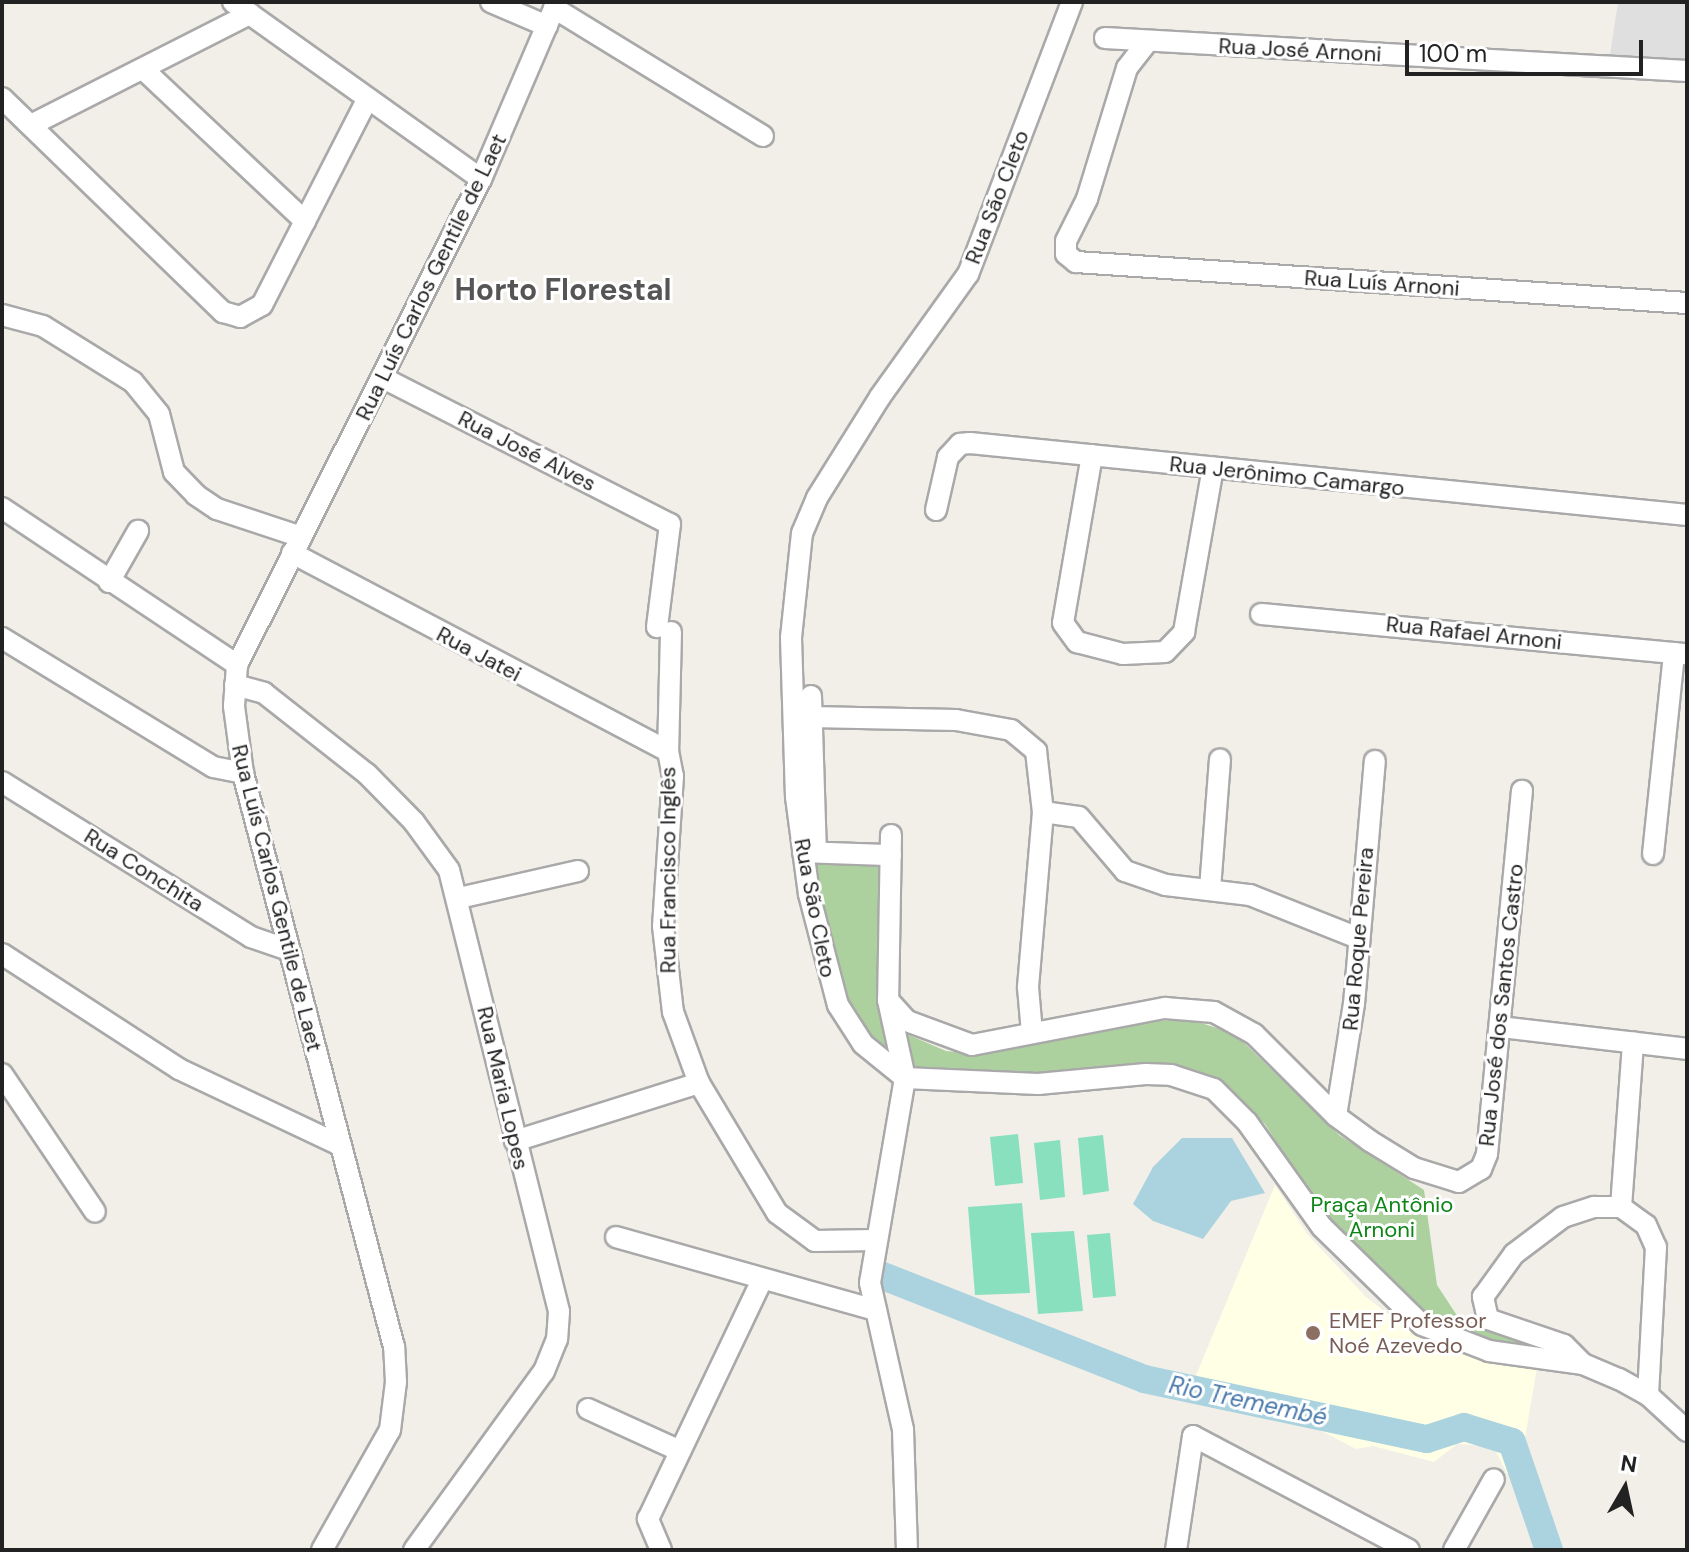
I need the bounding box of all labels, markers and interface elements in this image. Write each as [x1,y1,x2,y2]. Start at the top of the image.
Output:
scale bar [1409,24,1647,74]
street label: Rua José Arnoni [1218,33,1382,67]
text: 100 m [1419,38,1487,69]
street label: Rua São Cleto [959,126,1035,268]
street label: Rua Luís Carlos Gentile de Laet [350,129,512,425]
street label: Rua Luís Arnoni [1303,264,1461,302]
district label: Horto Florestal [454,272,672,308]
street label: Rua José Alves [454,405,600,497]
street label: Rua Jerônimo Camargo [1168,451,1406,501]
street label: Rua Rafael Arnoni [1385,611,1563,655]
street label: Rua Jatei [432,621,526,687]
street label: Rua Luís Carlos Gentile de Laet [226,742,328,1054]
street label: Rua Francisco Inglês [655,767,681,973]
street label: Rua Conchita [79,823,209,917]
street label: Rua São Cleto [789,836,841,980]
street label: Rua Roque Pereira [1337,846,1379,1032]
street label: Rua José dos Santos Castro [1473,862,1529,1148]
street label: Rua Maria Lopes [471,1004,535,1172]
park label: Praça Antônio Arnoni [1311,1191,1453,1242]
place label: EMEF Professor Noé Azevedo [1329,1307,1486,1358]
marker: EMEF Professor Noé Azevedo [1304,1324,1322,1342]
water label: Rio Tremembé [1166,1370,1330,1432]
north arrow [1585,1448,1665,1528]
text: N [1619,1448,1639,1479]

